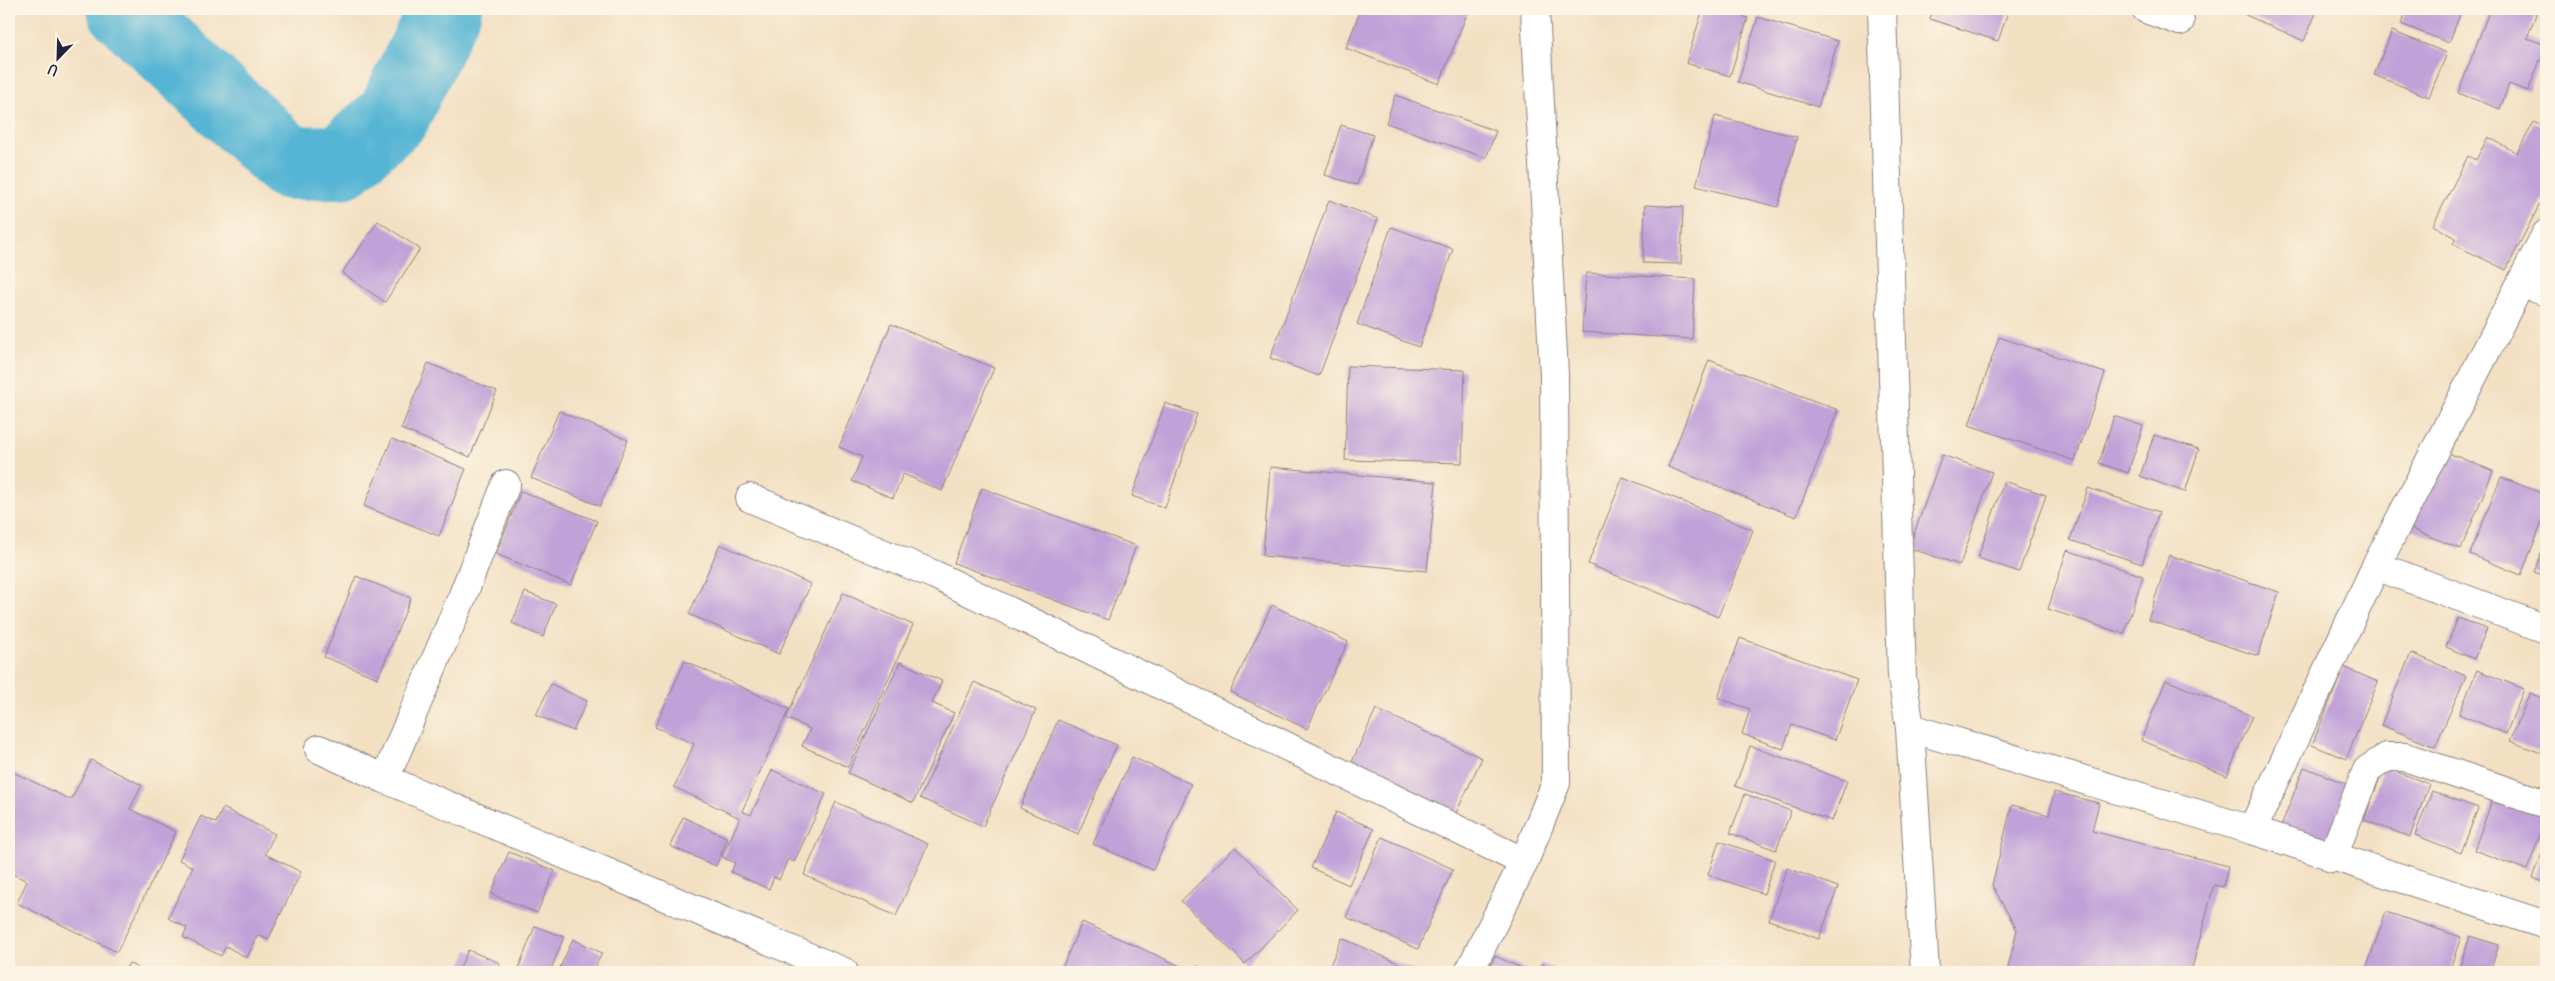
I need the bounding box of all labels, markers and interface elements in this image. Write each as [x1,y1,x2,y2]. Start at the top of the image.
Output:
north arrow [32,32,82,82]
text: U [45,60,61,80]

